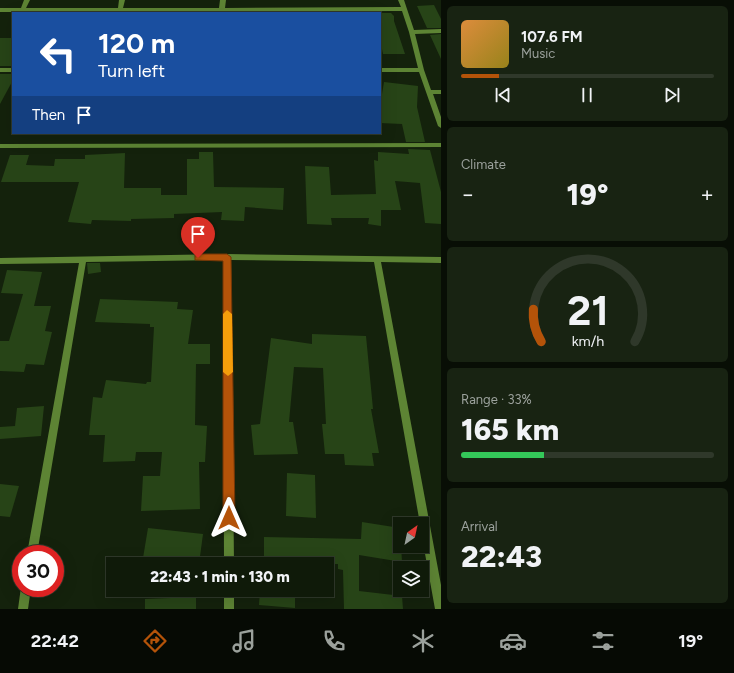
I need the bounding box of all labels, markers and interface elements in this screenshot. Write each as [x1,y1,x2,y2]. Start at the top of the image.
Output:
text: 120 m [98,26,175,60]
icon: left [32,28,84,80]
text: 107.6 FM [521,28,583,46]
text: Music [521,46,555,61]
text: Turn left [98,60,165,82]
icon: previous [492,84,514,106]
icon: pause [576,84,598,106]
icon: next [661,84,683,106]
icon: arrive [73,104,95,126]
text: Then [32,106,65,124]
text: Climate [461,157,506,172]
text: 19° [567,176,608,213]
text: − [461,181,475,208]
text: + [700,181,714,208]
pin [181,217,215,258]
icon: arrive [187,223,209,245]
text: 21 [567,285,608,335]
text: km/h [571,332,604,350]
text: Range · 33% [461,392,532,407]
text: 165 km [461,411,559,448]
position arrow [208,497,250,539]
north arrow [393,517,429,553]
map controls [393,517,429,597]
text: Arrival [461,519,498,534]
text: 22:43 [461,538,542,575]
speed limit sign: 30 [12,545,64,597]
button: layers [393,561,429,597]
text: 22:43 · 1 min · 130 m [150,568,290,586]
icon: directions [141,627,169,655]
icon: music [230,627,258,655]
icon: phone [320,627,348,655]
icon: climate [409,627,437,655]
icon: car [499,627,527,655]
icon: filters [589,627,617,655]
text: 22:42 [31,630,79,652]
text: 19° [678,630,703,652]

